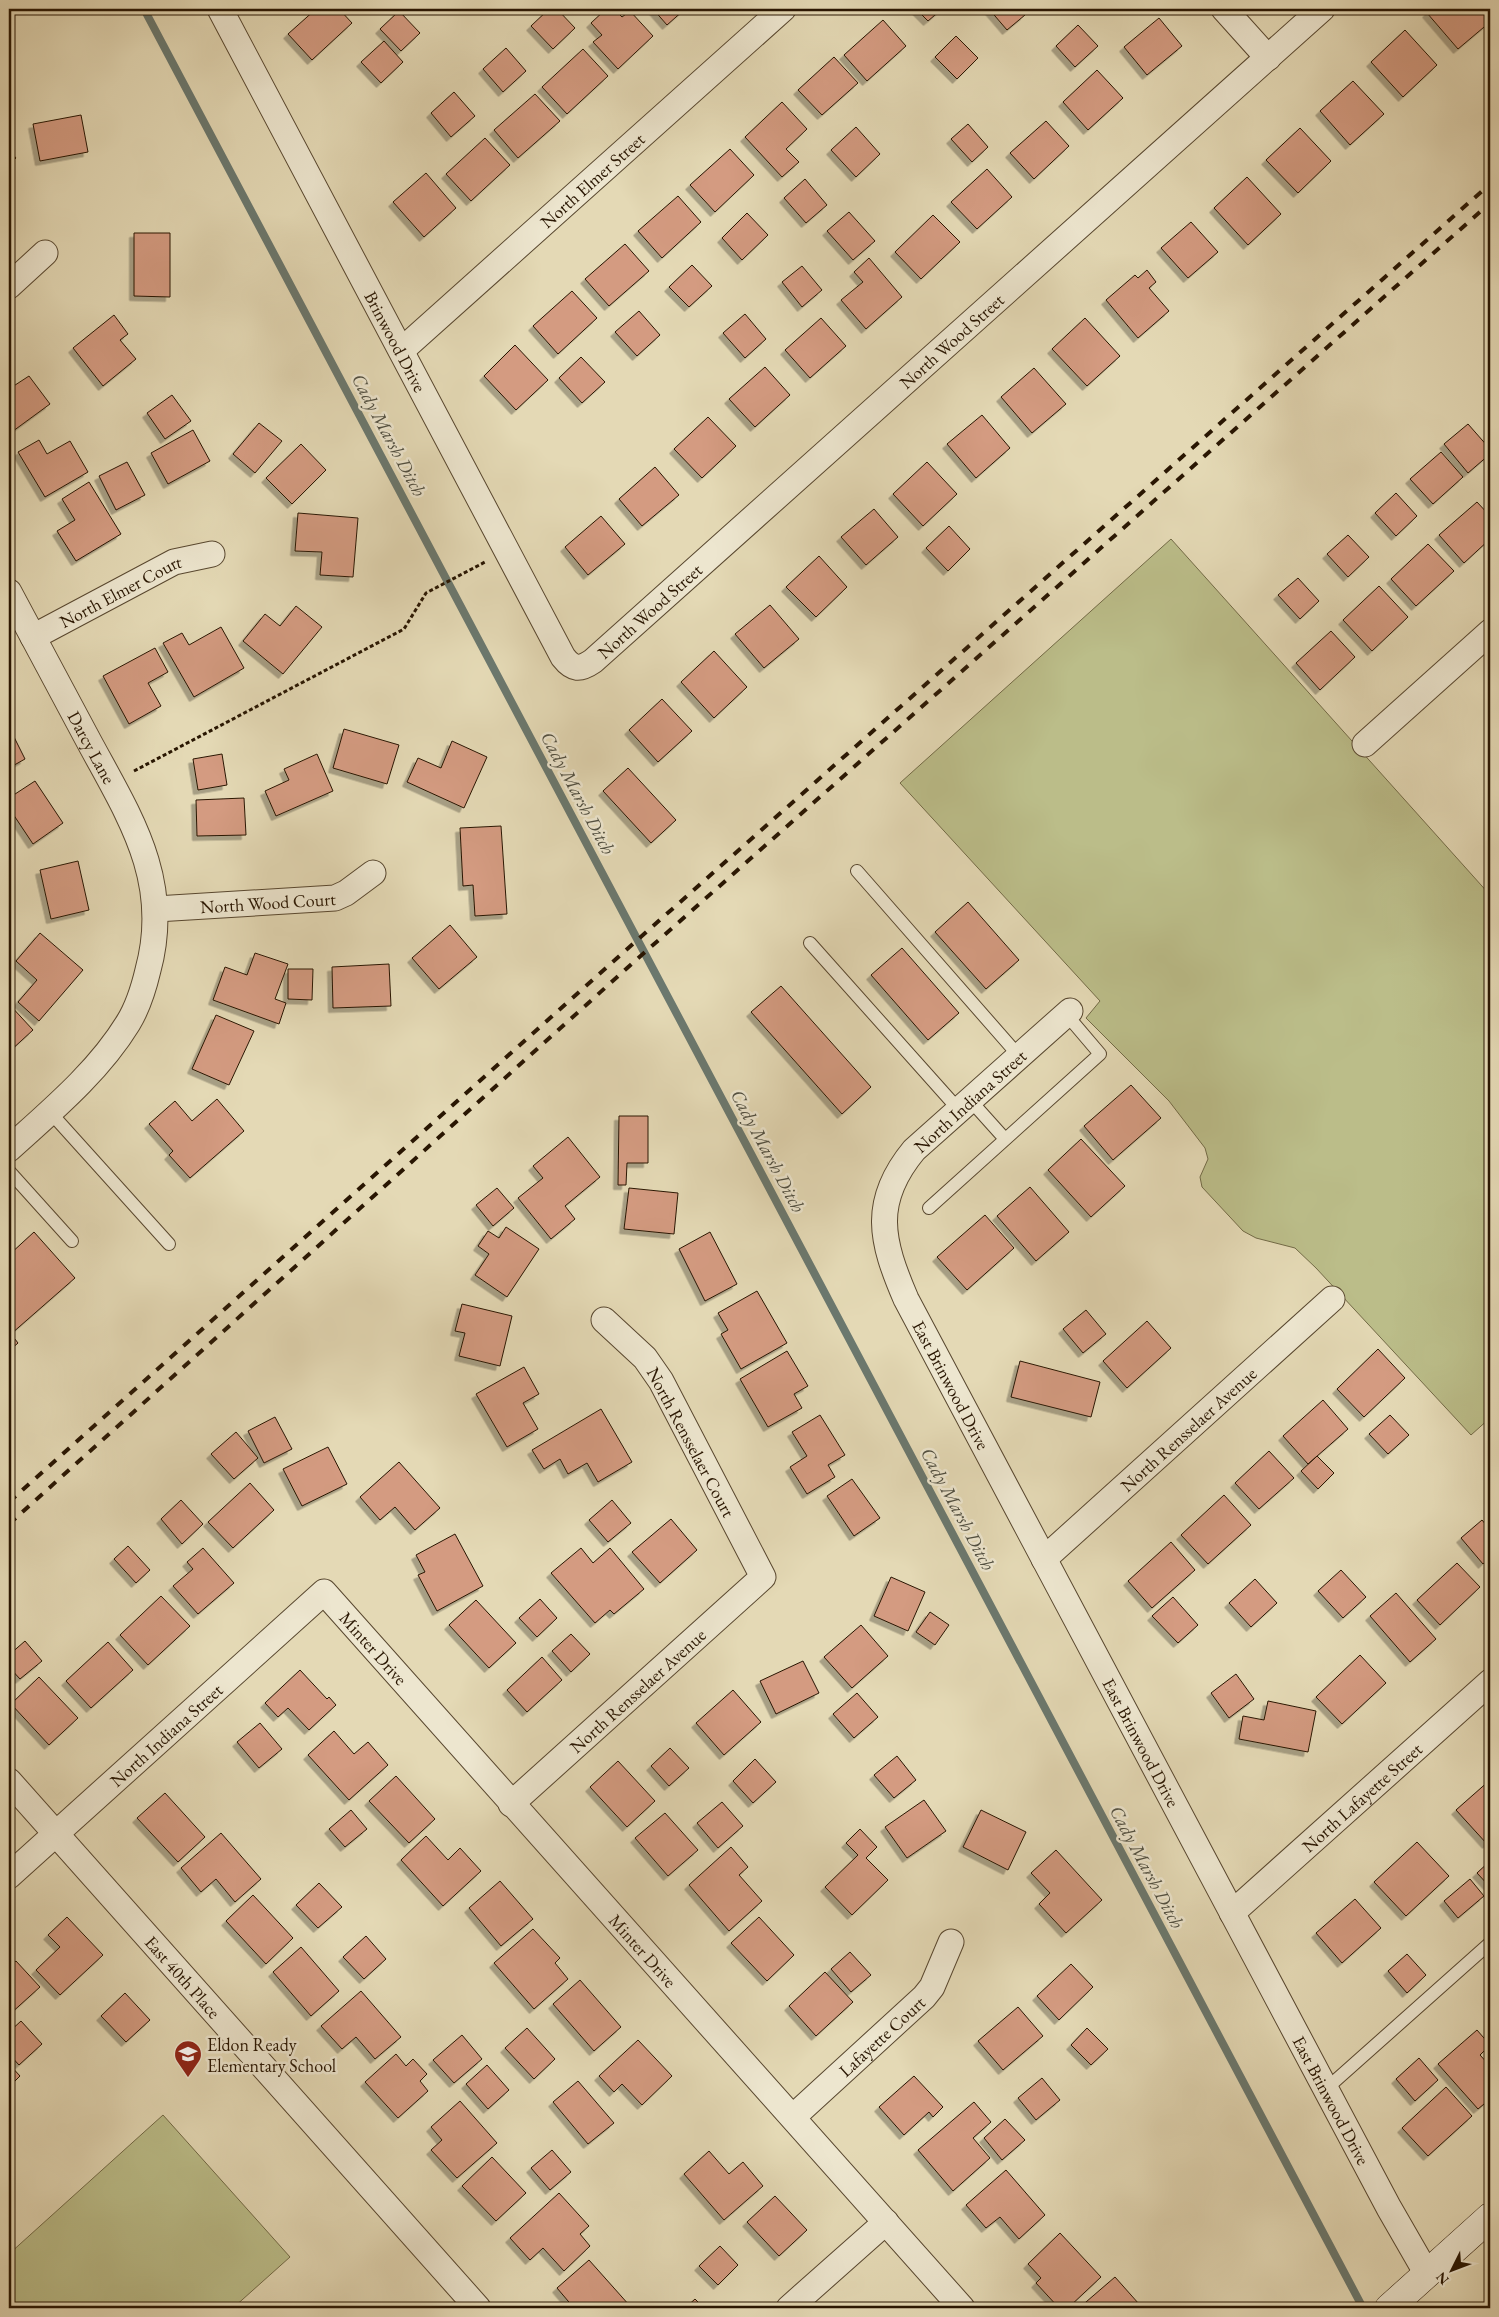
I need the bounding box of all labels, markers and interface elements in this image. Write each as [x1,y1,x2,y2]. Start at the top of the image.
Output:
street label: North Elmer Street [535,127,649,233]
street label: Brinwood Drive [360,287,432,396]
street label: North Wood Street [894,288,1008,393]
water label: Cady Marsh Ditch [346,369,432,501]
street label: North Elmer Court [55,549,184,633]
street label: North Wood Street [592,558,707,663]
street label: Darcy Lane [63,707,121,788]
water label: Cady Marsh Ditch [535,727,621,859]
street label: North Wood Court [199,886,337,918]
street label: North Indiana Street [909,1044,1031,1158]
water label: Cady Marsh Ditch [725,1085,811,1217]
street label: East Brinwood Drive [908,1316,995,1453]
street label: North Rensselaer Avenue [1115,1362,1261,1496]
street label: North Rensselaer Court [642,1363,740,1521]
water label: Cady Marsh Ditch [915,1443,1001,1575]
street label: Minter Drive [335,1606,413,1690]
street label: North Rensselaer Avenue [564,1623,710,1758]
street label: East Brinwood Drive [1098,1674,1185,1811]
street label: North Indiana Street [105,1678,227,1791]
street label: North Lafayette Street [1297,1737,1427,1857]
water label: Cady Marsh Ditch [1104,1801,1190,1933]
street label: Minter Drive [604,1909,682,1992]
street label: East 40th Place [140,1931,226,2023]
street label: Lafayette Court [833,1990,930,2081]
street label: East Brinwood Drive [1288,2032,1375,2169]
place label: Eldon Ready Elementary School [207,2033,336,2077]
school or university icon: Eldon Ready Elementary School [173,2039,203,2078]
north arrow [1426,2244,1476,2294]
text: N [1431,2268,1453,2289]

